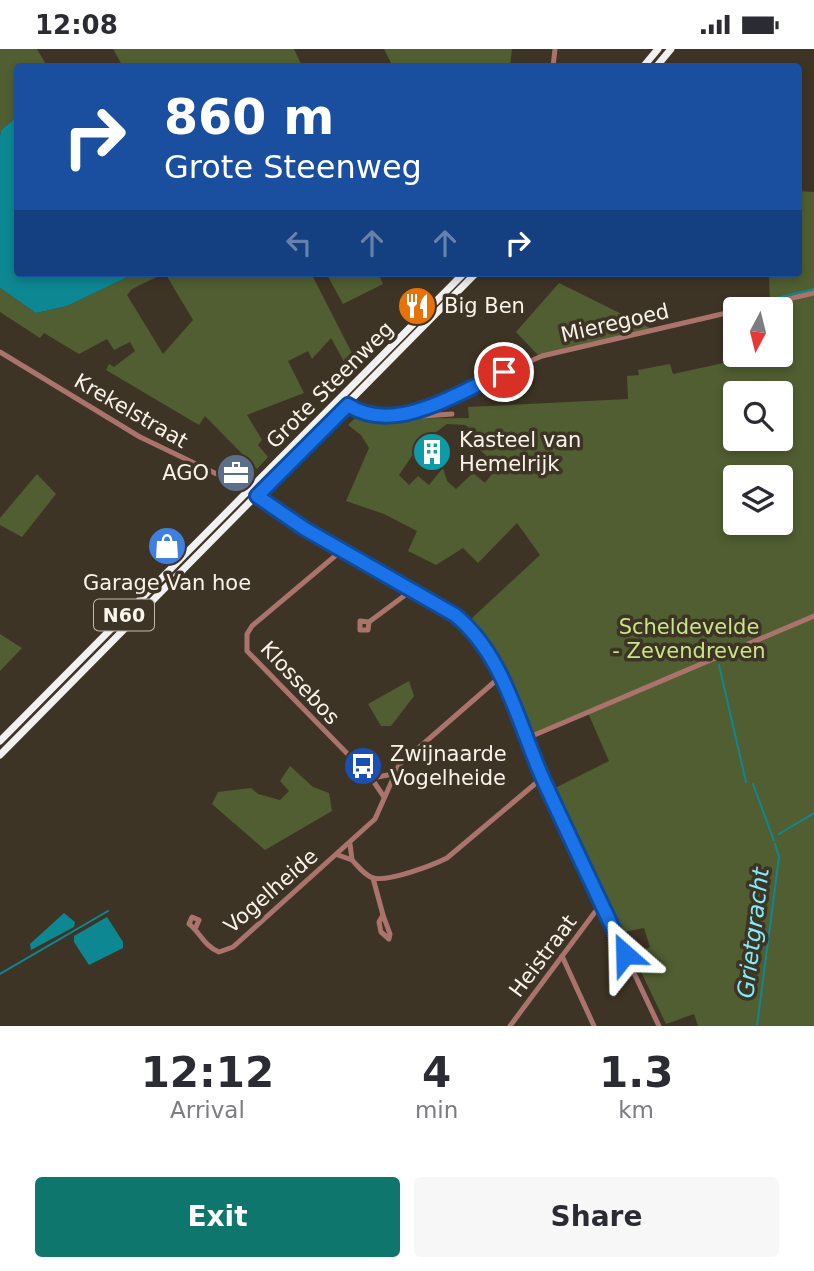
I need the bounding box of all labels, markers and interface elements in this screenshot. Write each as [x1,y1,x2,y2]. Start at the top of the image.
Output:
text: 12:08 [35,10,118,40]
text: 860 m [164,89,334,146]
icon: right [49,91,140,182]
text: Grote Steenweg [164,148,422,186]
icon: left [280,224,318,262]
icon: ahead [353,224,391,262]
icon: ahead [426,224,464,262]
icon: right [499,224,537,262]
restaurant icon: Big Ben [396,285,438,327]
place label: Big Ben [444,294,525,318]
north arrow [723,297,793,367]
map controls [723,297,793,535]
street label: Mieregoed [559,299,671,347]
street label: Grote Steenweg [262,317,398,453]
pin [474,342,534,402]
icon: arrive [485,353,523,391]
street label: Krekelstraat [70,369,192,453]
button: search [723,381,793,451]
place label: Kasteel van Hemelrijk [459,428,581,476]
building icon: Kasteel van Hemelrijk [411,431,453,473]
office icon: AGO [215,452,257,494]
place label: AGO [162,461,209,485]
button: layers [723,465,793,535]
shop icon: Garage Van hoe [146,525,188,567]
place label: Garage Van hoe [83,571,251,595]
road number: N60 [94,600,154,631]
park label: Scheldevelde - Zevendreven [612,615,766,663]
street label: Klossebos [256,637,344,729]
place label: Zwijnaarde Vogelheide [390,742,507,790]
bus stop icon: Zwijnaarde Vogelheide [342,745,384,787]
street label: Vogelheide [219,844,323,938]
water label: Grietgracht [732,865,774,1000]
street label: Heistraat [504,910,582,1002]
position arrow [588,917,662,991]
text: 12:12 [141,1048,274,1097]
text: 4 [422,1048,451,1097]
text: 1.3 [599,1048,673,1097]
text: Arrival [170,1097,245,1123]
text: min [415,1097,458,1123]
text: km [618,1097,654,1123]
button: Exit [35,1177,400,1257]
button: Share [414,1177,779,1257]

